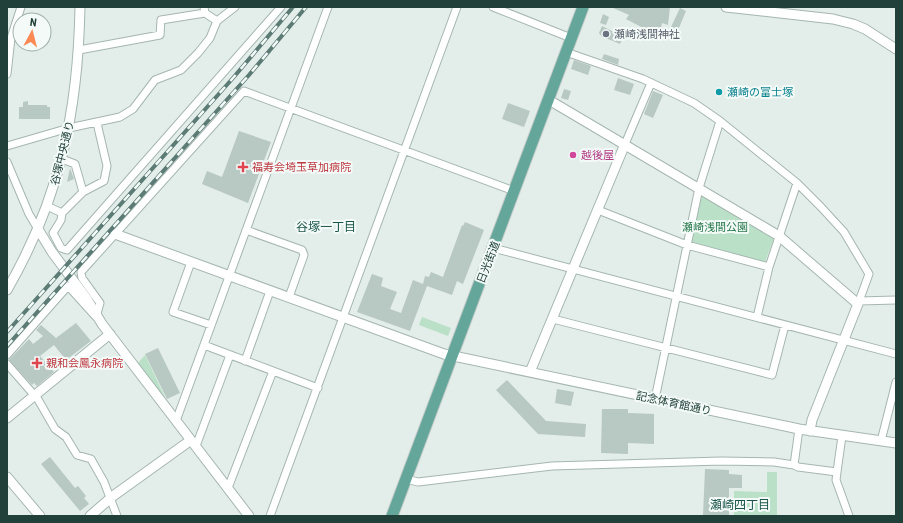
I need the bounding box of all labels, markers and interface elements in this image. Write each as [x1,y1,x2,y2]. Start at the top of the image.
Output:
north arrow [12,12,52,52]
text: N [29,16,38,29]
place label: 瀬崎浅間神社 [614,28,680,41]
marker: 瀬崎浅間神社 [601,29,611,39]
place label: 瀬崎の富士塚 [727,86,793,99]
marker: 瀬崎の富士塚 [714,87,724,97]
street label: 谷塚中央通り [48,120,77,187]
place label: 越後屋 [581,149,614,162]
marker: 越後屋 [568,150,578,160]
marker: 福寿会埼玉草加病院 [237,161,249,173]
place label: 福寿会埼玉草加病院 [252,161,351,174]
district label: 谷塚一丁目 [296,220,356,234]
park label: 瀬崎浅間公園 [682,221,748,234]
street label: 日光街道 [475,239,502,285]
marker: 親和会鳳永病院 [31,357,43,369]
place label: 親和会鳳永病院 [46,357,123,370]
street label: 記念体育館通り [635,389,713,418]
district label: 瀬崎四丁目 [710,498,770,512]

